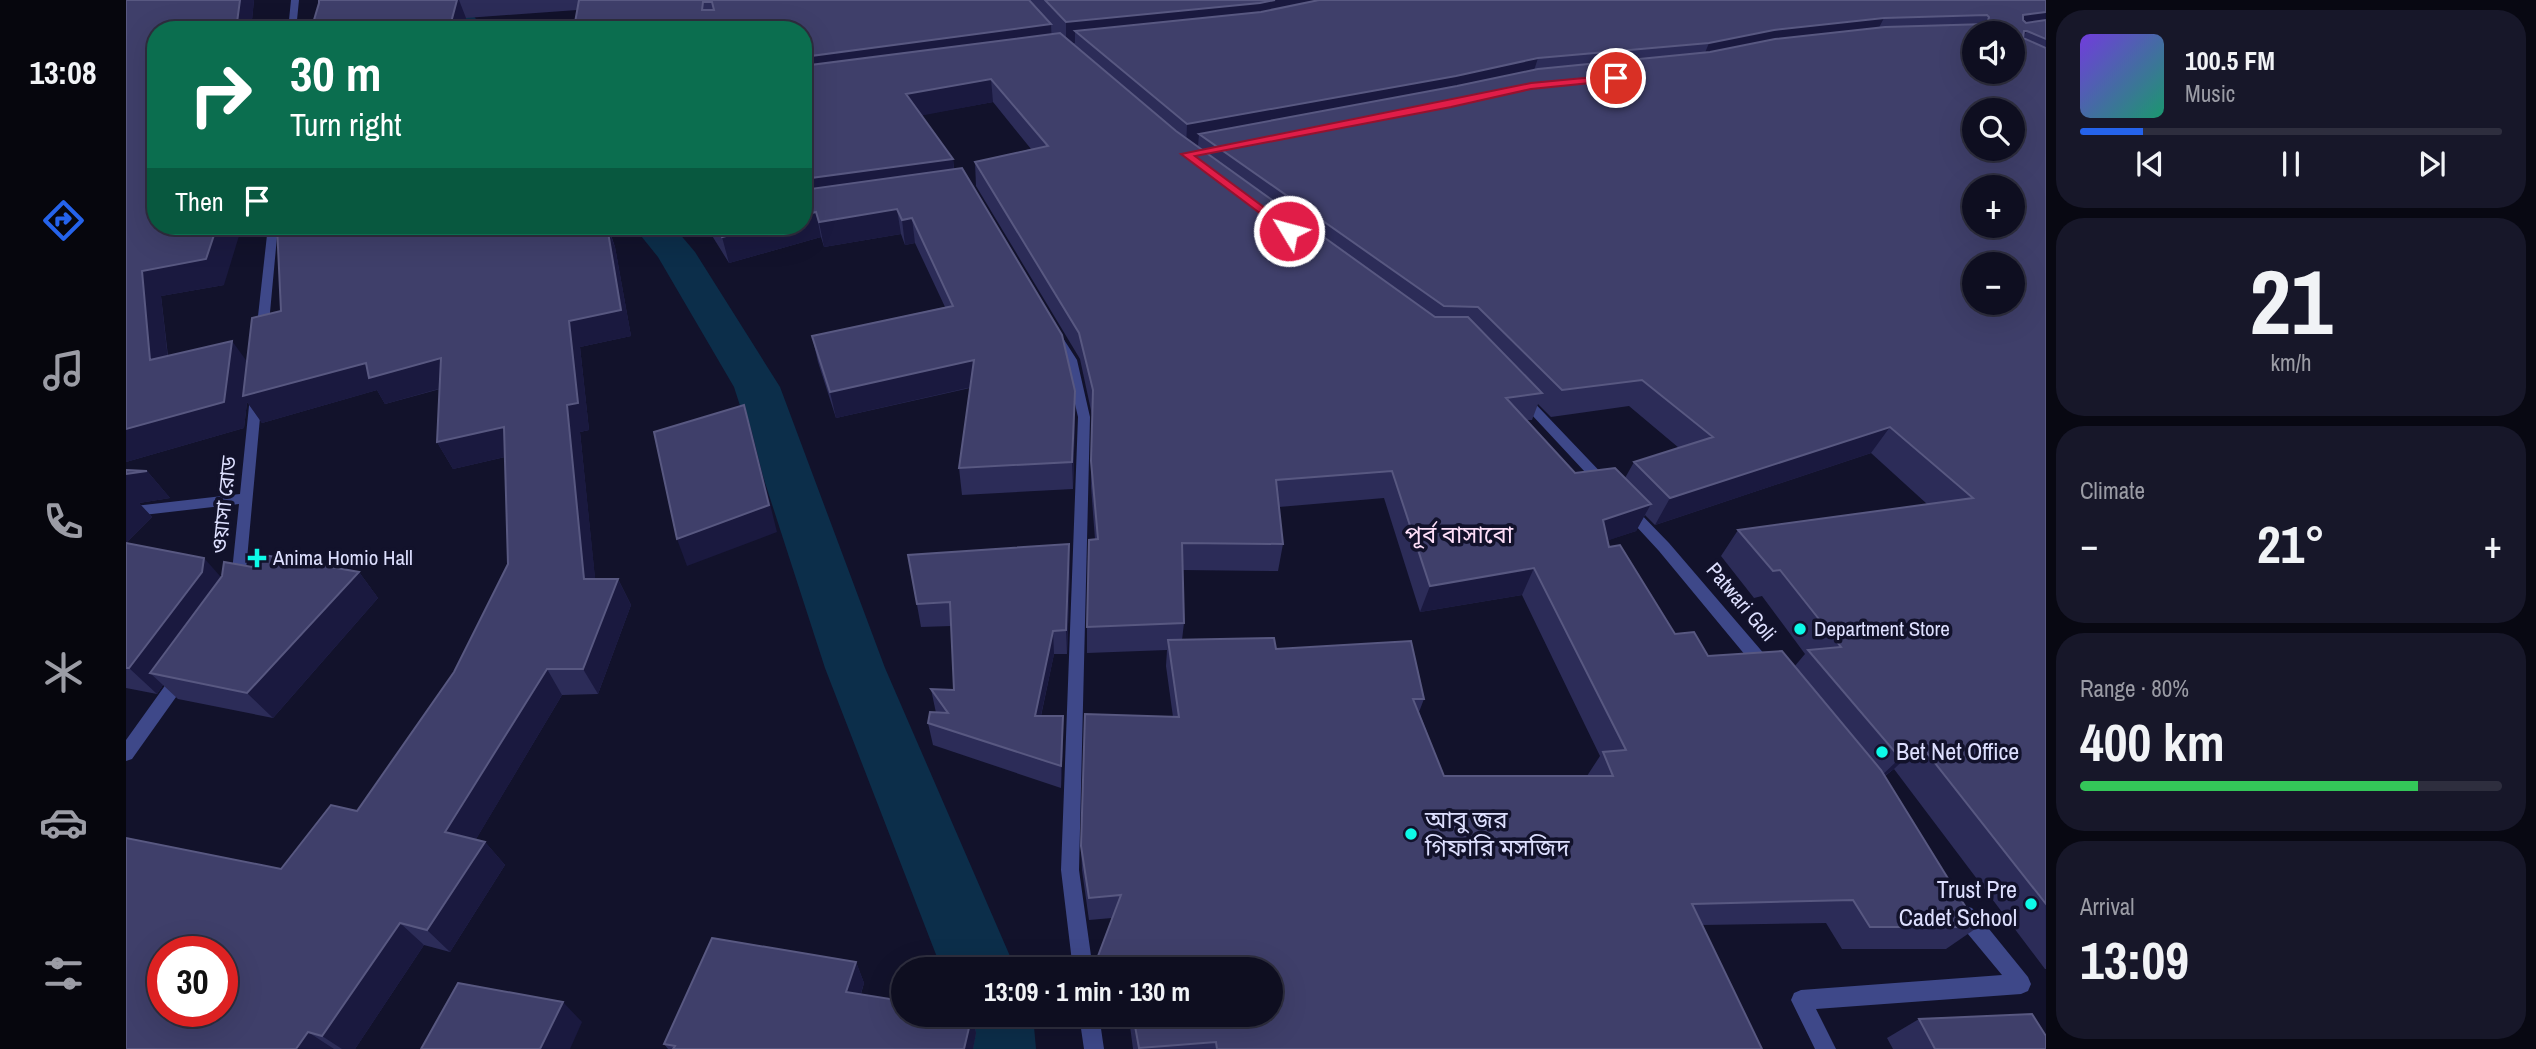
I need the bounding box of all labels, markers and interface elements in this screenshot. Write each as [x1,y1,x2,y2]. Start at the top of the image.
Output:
map controls [1962,21,2025,315]
button: sound [1962,21,2025,84]
text: 30 m [290,40,382,106]
text: 100.5 FM [2185,43,2275,78]
pin [1586,48,1646,108]
icon: right [175,49,266,140]
text: 13:08 [29,51,97,94]
icon: arrive [1597,59,1635,97]
text: Music [2185,78,2235,109]
button: search [1962,98,2025,161]
text: Turn right [290,103,402,146]
icon: previous [2131,145,2169,183]
icon: pause [2272,145,2310,183]
icon: next [2413,145,2451,183]
button: + [1962,175,2025,238]
icon: arrive [238,182,276,220]
text: Then [175,184,224,219]
position arrow [1252,194,1326,268]
icon: directions [39,196,88,245]
text: 21 [2250,240,2333,362]
button: − [1962,252,2025,315]
icon: music [39,346,88,395]
text: km/h [2271,347,2311,378]
street label: ওয়াসা রোড [204,454,243,555]
text: Climate [2080,475,2145,506]
icon: phone [39,497,88,546]
text: 21° [2257,509,2325,579]
district label: পূর্ব বাসাবো [1405,518,1514,550]
text: − [2080,519,2098,570]
text: + [2484,519,2502,570]
place label: Anima Homio Hall [272,543,413,572]
marker: Anima Homio Hall [247,548,267,568]
street label: Patwari Goli [1700,556,1783,647]
place label: Department Store [1814,614,1950,643]
marker: Department Store [1792,621,1808,637]
icon: climate [39,648,88,697]
text: Range · 80% [2080,673,2189,704]
text: 400 km [2080,707,2225,777]
place label: Bet Net Office [1896,735,2019,767]
marker: Bet Net Office [1874,744,1890,760]
icon: car [39,798,88,847]
place label: আবু জর গিফারি মসজিদ [1424,803,1570,863]
marker: আবু জর গিফারি মসজিদ [1403,826,1419,842]
place label: Trust Pre Cadet School [1899,873,2017,933]
text: Arrival [2080,891,2135,922]
marker: Trust Pre Cadet School [2023,896,2039,912]
text: 13:09 [2080,925,2189,995]
speed limit sign: 30 [147,936,238,1027]
icon: filters [39,949,88,998]
text: 13:09 · 1 min · 130 m [984,974,1190,1009]

